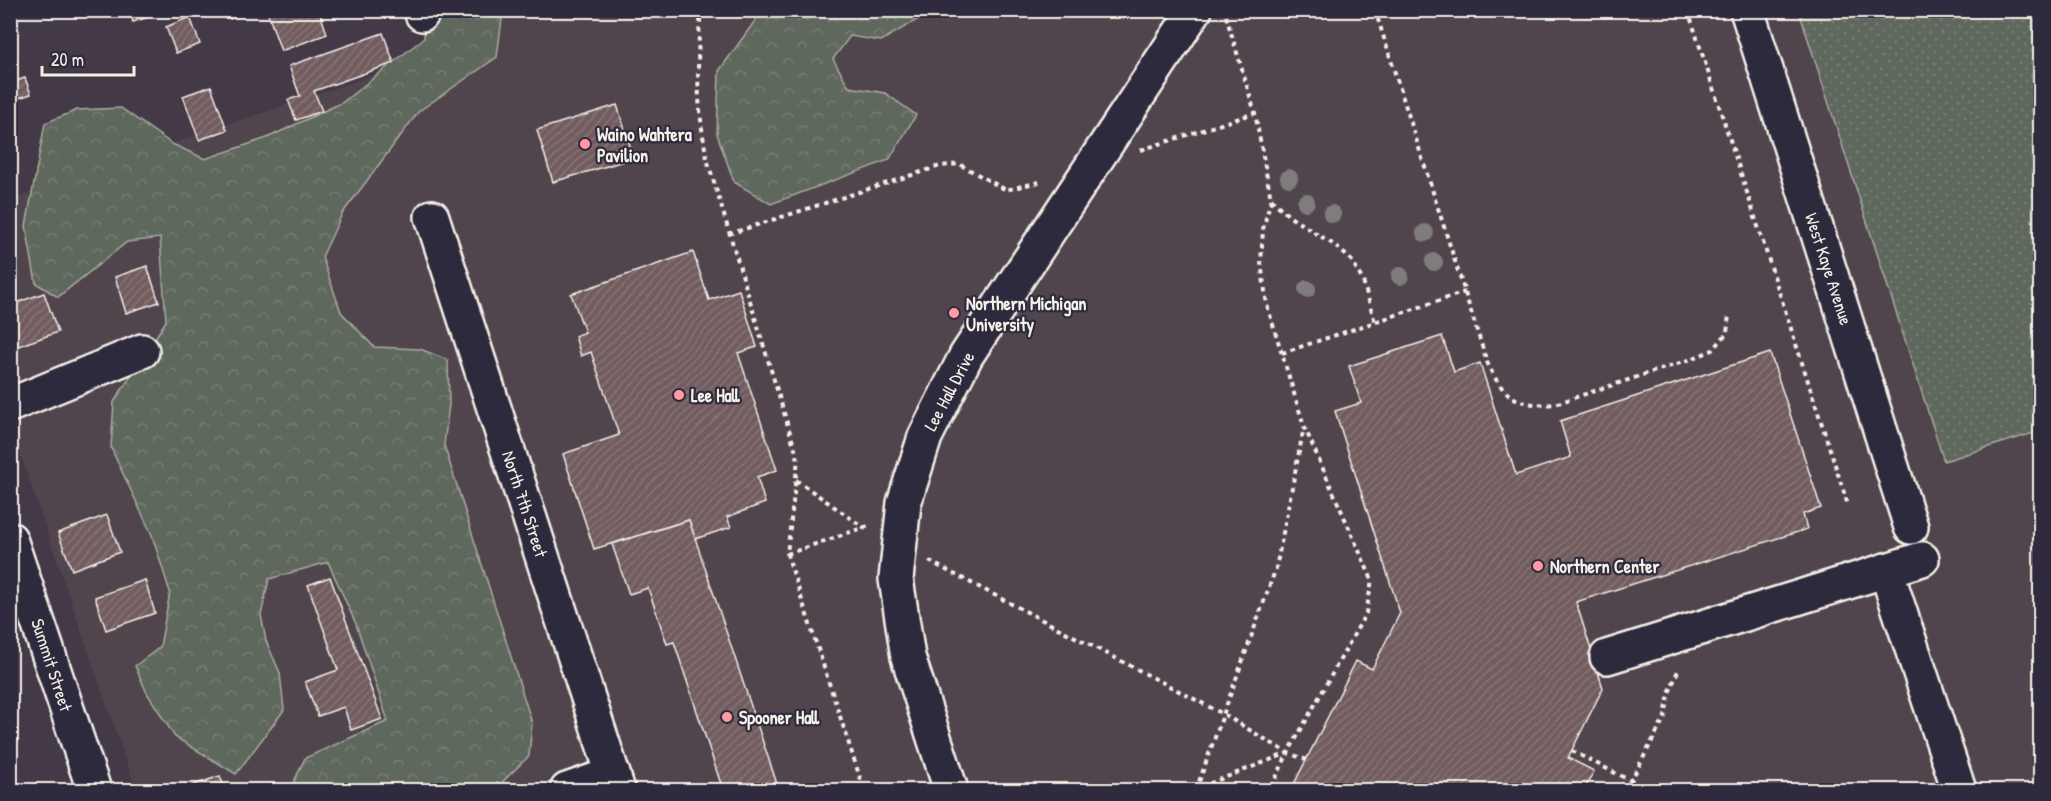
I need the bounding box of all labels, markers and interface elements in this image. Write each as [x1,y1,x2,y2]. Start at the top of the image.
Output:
scale bar [42,39,134,77]
text: 20 m [51,47,84,72]
place label: Waino Wahtera Pavilion [597,122,693,168]
marker: Waino Wahtera Pavilion [578,137,592,151]
street label: West Kaye Avenue [1799,210,1859,328]
place label: Northern Michigan University [966,291,1086,338]
marker: Northern Michigan University [947,306,961,320]
street label: Lee Hall Drive [918,347,980,435]
place label: Lee Hall [691,383,741,408]
marker: Lee Hall [672,388,686,402]
street label: North 7th Street [496,448,554,561]
place label: Northern Center [1550,554,1659,579]
marker: Northern Center [1531,559,1545,573]
street label: Summit Street [25,615,79,715]
place label: Spooner Hall [739,705,820,731]
marker: Spooner Hall [720,710,734,724]

